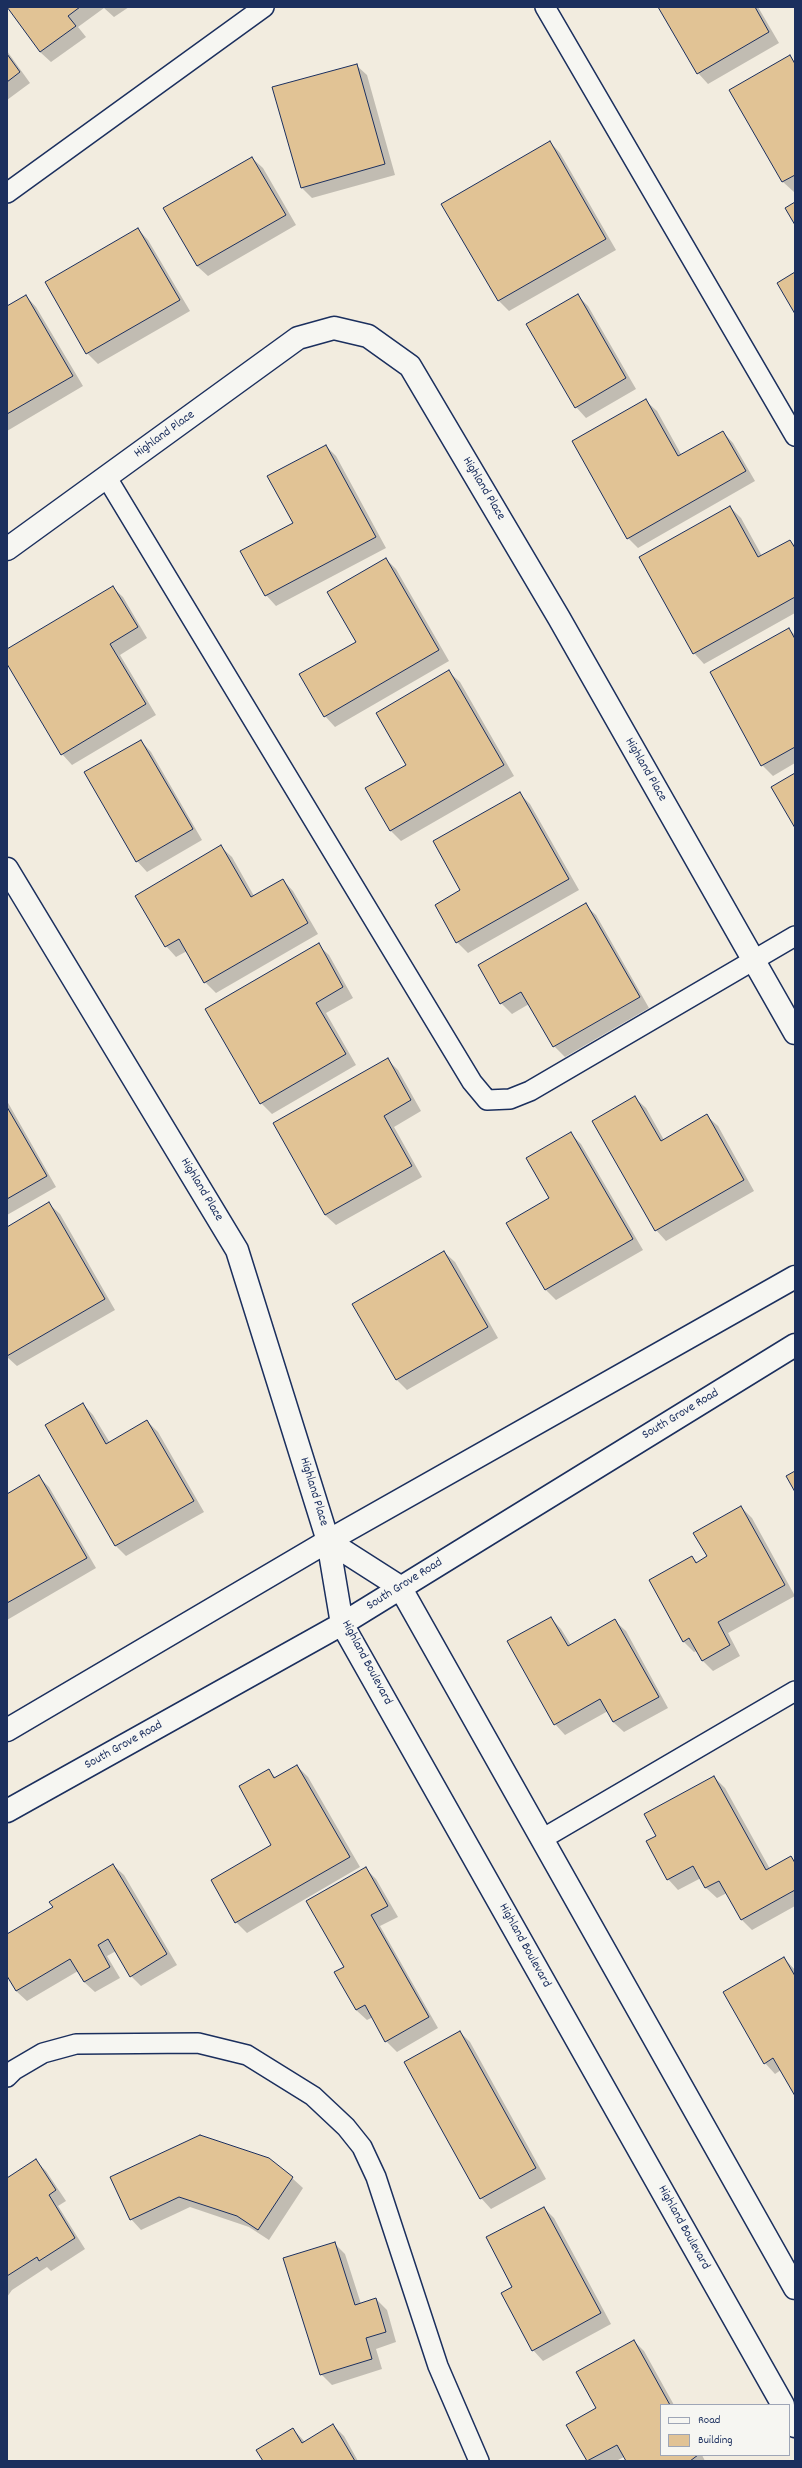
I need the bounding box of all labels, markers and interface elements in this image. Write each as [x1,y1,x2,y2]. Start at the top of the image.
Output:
street label: Highland Place [132,408,198,462]
street label: Highland Place [458,455,508,523]
street label: Highland Place [620,735,670,805]
street label: Highland Place [176,1156,226,1224]
street label: South Grove Road [640,1386,722,1444]
street label: Highland Place [295,1456,331,1528]
street label: South Grove Road [364,1555,446,1615]
street label: Highland Boulevard [337,1618,395,1708]
street label: South Grove Road [82,1718,166,1774]
street label: Highland Boulevard [494,1901,554,1991]
street label: Highland Boulevard [653,2183,713,2273]
legend [660,2404,790,2456]
text: Road [698,2412,720,2429]
text: Building [698,2432,733,2449]

